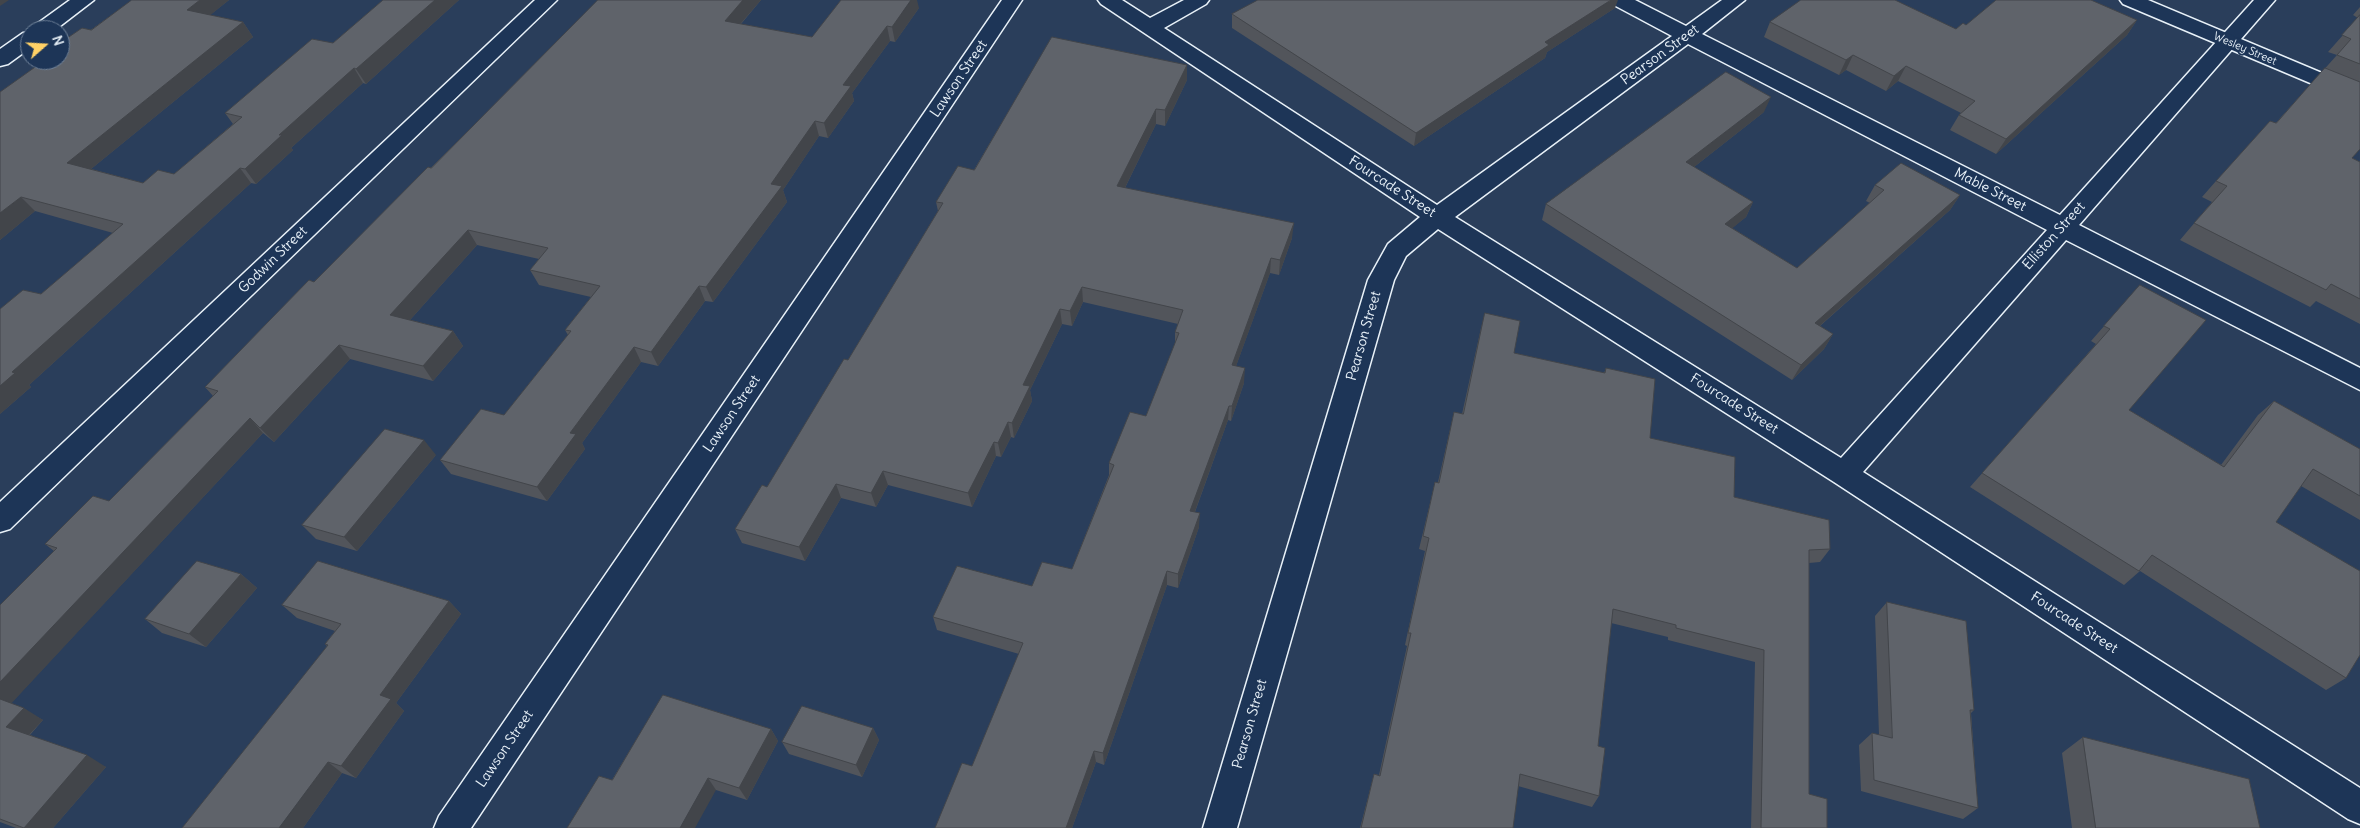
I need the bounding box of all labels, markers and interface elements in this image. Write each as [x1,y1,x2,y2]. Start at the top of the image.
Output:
north arrow [20,20,70,70]
street label: Pearson Street [1618,21,1702,89]
street label: Wesley Street [2212,30,2278,68]
text: N [48,33,68,48]
street label: Lawson Street [927,37,991,121]
street label: Fourcade Street [1345,153,1439,221]
street label: Mable Street [1951,165,2029,215]
street label: Elliston Street [2019,199,2089,273]
street label: Godwin Street [235,223,311,297]
street label: Pearson Street [1343,289,1385,383]
street label: Fourcade Street [1687,370,1781,438]
street label: Lawson Street [700,372,764,456]
street label: Fourcade Street [2027,589,2121,657]
street label: Pearson Street [1229,677,1271,771]
street label: Lawson Street [473,707,537,791]

